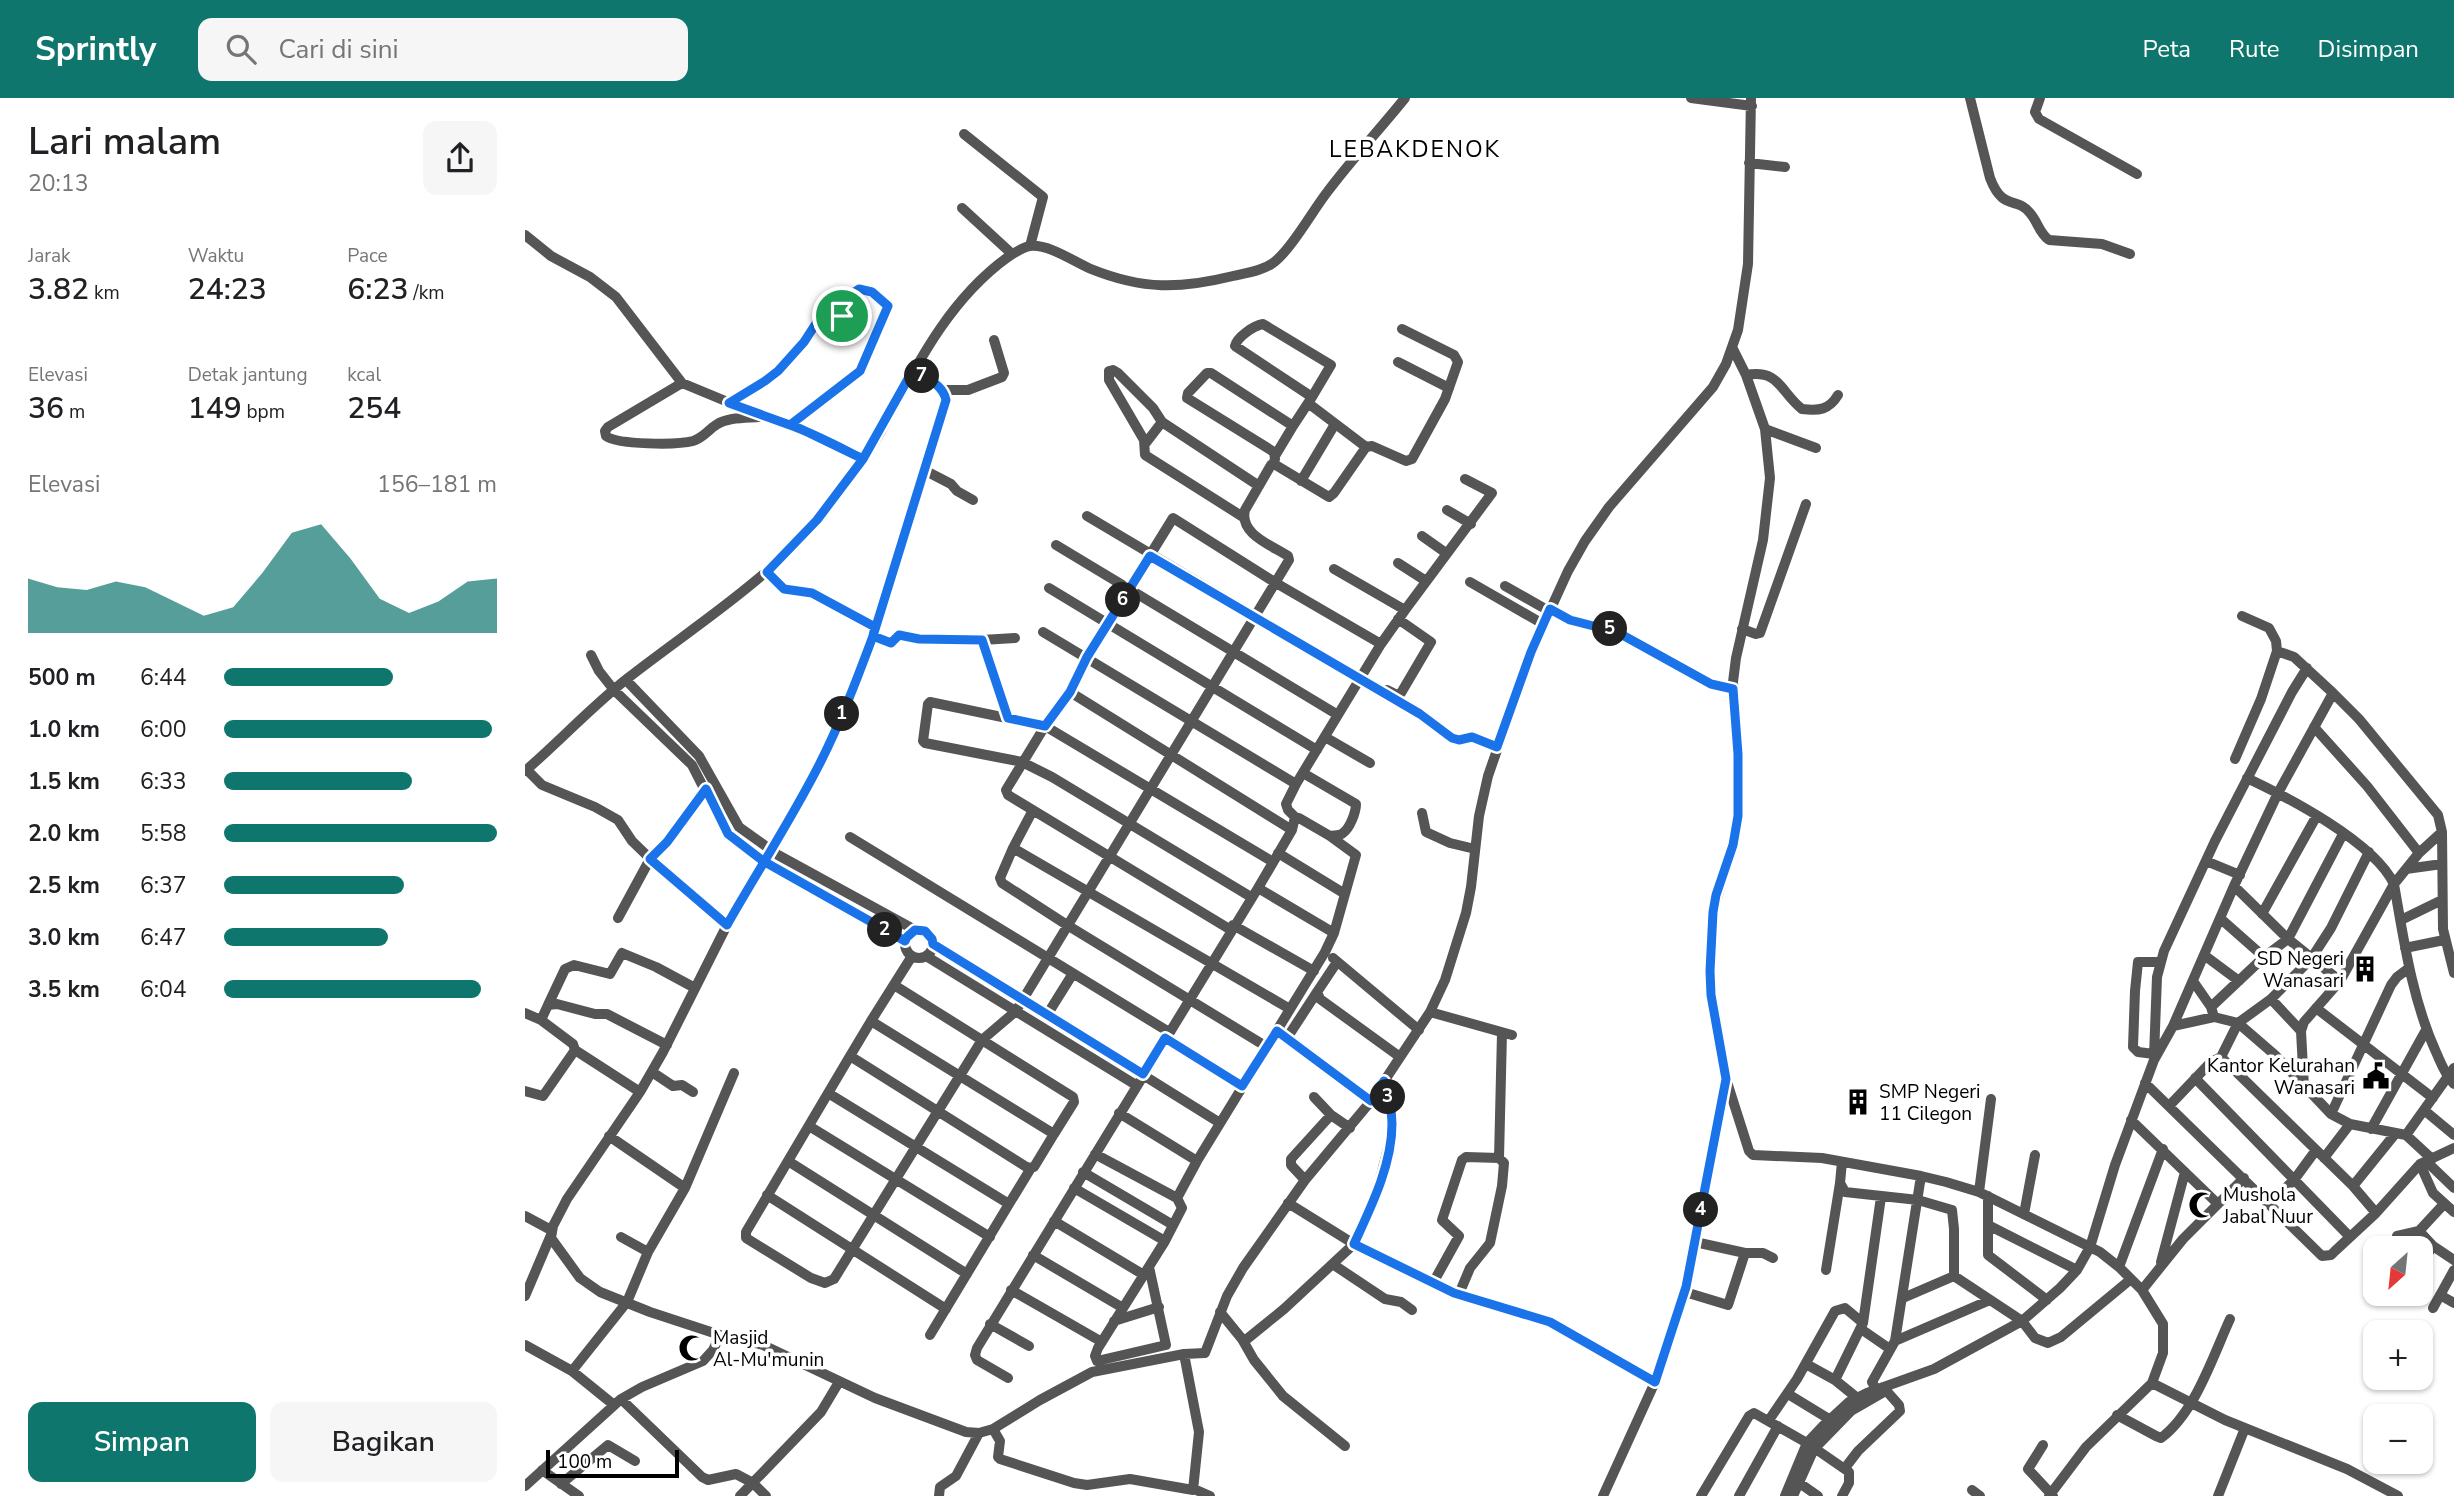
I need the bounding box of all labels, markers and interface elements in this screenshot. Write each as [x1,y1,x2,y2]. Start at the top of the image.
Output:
search box [198,18,688,81]
text: Sprintly [35,27,156,72]
icon: search [222,30,260,68]
text: Cari di sini [278,32,399,67]
text: Peta [2142,33,2191,65]
text: Rute [2229,33,2280,65]
text: Disimpan [2318,33,2419,65]
text: Lari malam [28,116,221,167]
button: share [423,121,497,195]
district label: LEBAKDENOK [1329,134,1501,165]
text: 20:13 [28,168,88,199]
text: Jarak [28,243,71,269]
text: Waktu [188,243,244,269]
text: Pace [347,243,388,269]
text: 3.82 [28,269,89,310]
text: 24:23 [188,269,267,310]
text: 6:23 [347,269,408,310]
text: km [89,280,120,306]
text: /km [408,280,444,306]
pin [812,286,872,346]
icon: arrive [823,297,861,335]
pin: 7 [905,358,939,394]
text: Elevasi [28,362,88,388]
text: Detak jantung [188,362,308,388]
text: kcal [347,362,381,388]
text: 7 [916,362,927,388]
text: 36 [28,388,64,429]
text: 149 [188,388,242,429]
text: 254 [347,388,401,429]
text: m [64,399,85,425]
text: bpm [242,399,285,425]
text: Elevasi [28,469,100,500]
text: 156–181 m [377,469,497,500]
pin: 6 [1105,582,1141,618]
text: 6 [1117,586,1128,612]
pin: 5 [1593,612,1627,646]
text: 5 [1604,615,1615,641]
text: 500 m [28,662,96,693]
text: 6:44 [140,662,187,693]
pin: 1 [825,696,859,732]
text: 1 [836,700,847,726]
text: 1.0 km [28,714,100,745]
text: 6:00 [140,714,187,745]
text: 1.5 km [28,766,100,797]
text: 6:33 [140,766,187,797]
text: 2.0 km [28,818,100,849]
text: 5:58 [140,818,187,849]
text: 2.5 km [28,870,100,901]
text: 6:37 [140,870,187,901]
pin: 2 [867,912,903,948]
text: 2 [879,916,890,942]
text: 3.0 km [28,922,100,953]
text: 6:47 [140,922,187,953]
place label: SD Negeri Wanasari [2257,946,2344,994]
building icon: SD Negeri Wanasari [2350,954,2380,984]
text: 3.5 km [28,974,100,1005]
text: 6:04 [140,974,187,1005]
place label: Kantor Kelurahan Wanasari [2207,1053,2355,1101]
public building icon: Kantor Kelurahan Wanasari [2361,1061,2391,1091]
place label: SMP Negeri 11 Cilegon [1879,1079,1980,1127]
pin: 3 [1371,1080,1405,1114]
text: 3 [1382,1083,1393,1109]
building icon: SMP Negeri 11 Cilegon [1843,1087,1873,1117]
place label: Mushola Jabal Nuur [2222,1182,2313,1230]
mosque icon: Mushola Jabal Nuur [2187,1190,2217,1220]
pin: 4 [1683,1192,1719,1228]
text: 4 [1695,1196,1706,1222]
north arrow [2363,1236,2433,1306]
map controls [2363,1236,2433,1474]
button: + [2363,1320,2433,1390]
place label: Masjid Al-Mu'munin [713,1325,824,1373]
mosque icon: Masjid Al-Mu'munin [677,1333,707,1363]
button: Simpan [28,1402,256,1482]
button: Bagikan [270,1402,497,1482]
button: − [2363,1404,2433,1474]
scale bar [546,1447,679,1479]
text: 100 m [557,1449,612,1475]

